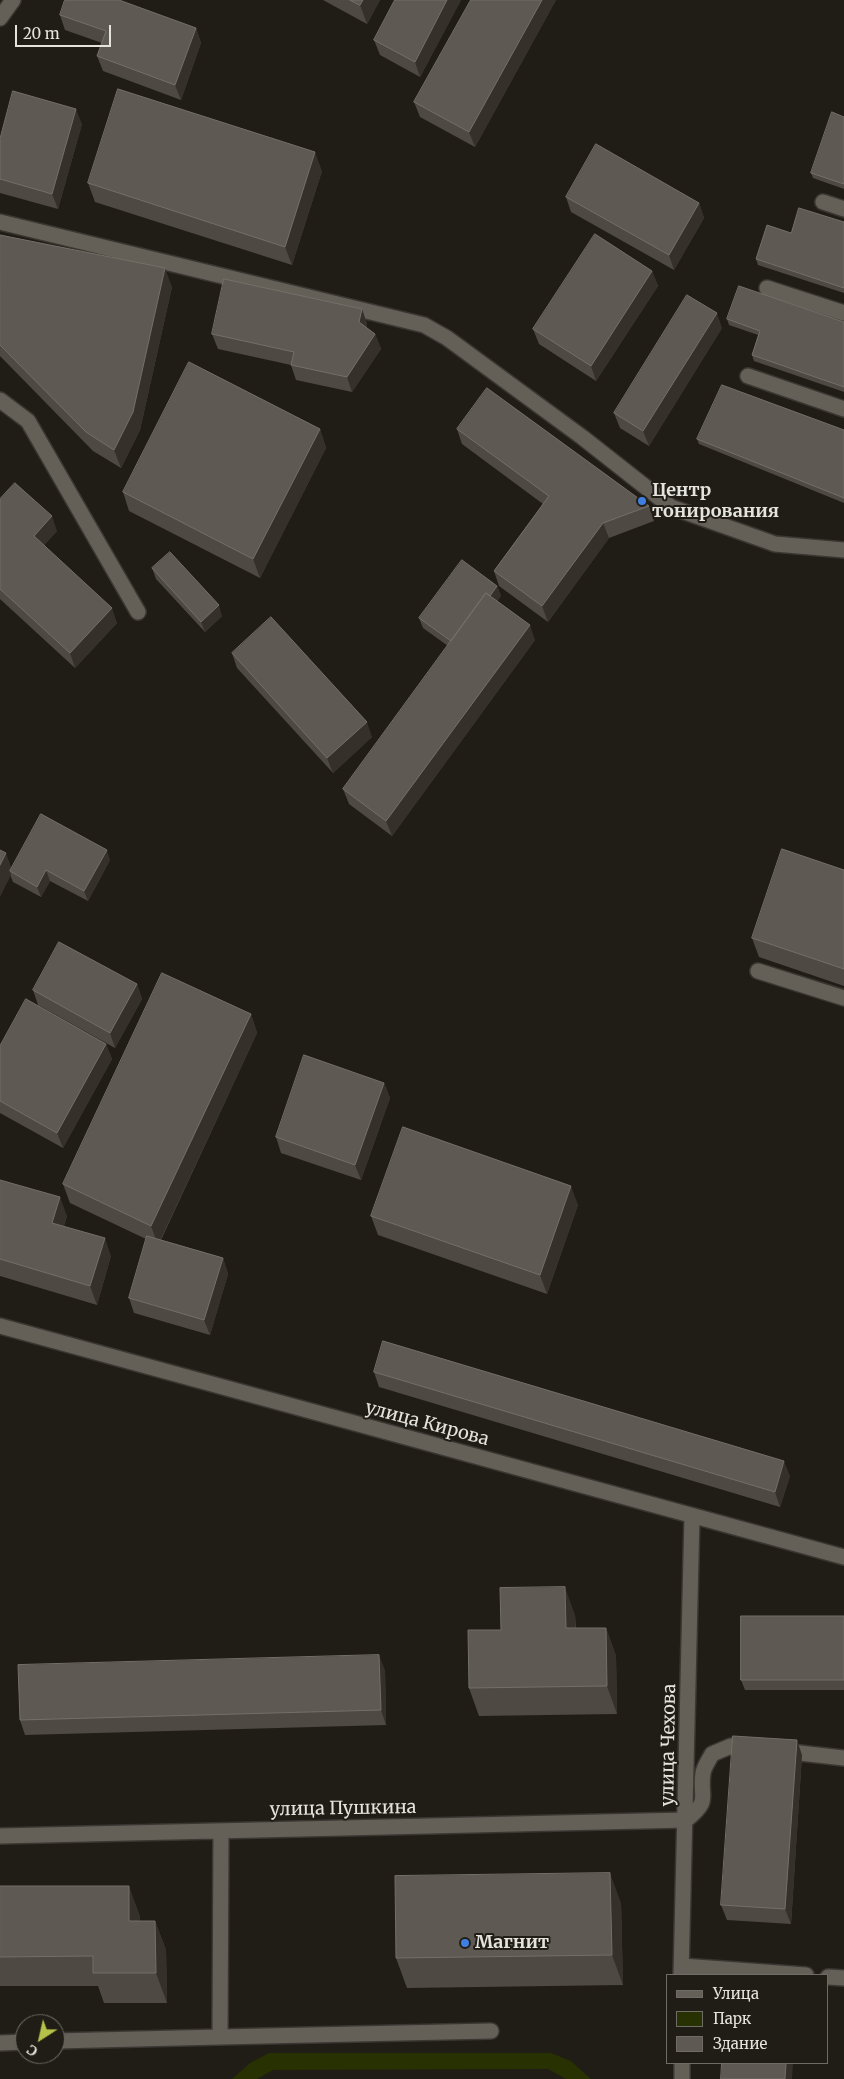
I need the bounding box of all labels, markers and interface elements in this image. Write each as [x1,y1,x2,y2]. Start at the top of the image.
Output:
scale bar [18,15,114,47]
text: 20 m [23,24,60,43]
place label: Центр тонирования [652,480,779,522]
marker: Центр тонирования [636,495,648,507]
street label: улица Кирова [363,1397,491,1451]
street label: улица Чехова [657,1684,681,1806]
street label: улица Пушкина [270,1797,416,1821]
place label: Магнит [475,1932,549,1954]
marker: Магнит [459,1937,471,1949]
legend [666,1974,829,2064]
text: Улица [713,1984,759,2003]
text: Парк [713,2009,751,2028]
north arrow [15,2014,65,2064]
text: Здание [713,2034,767,2053]
text: С [23,2040,41,2061]

